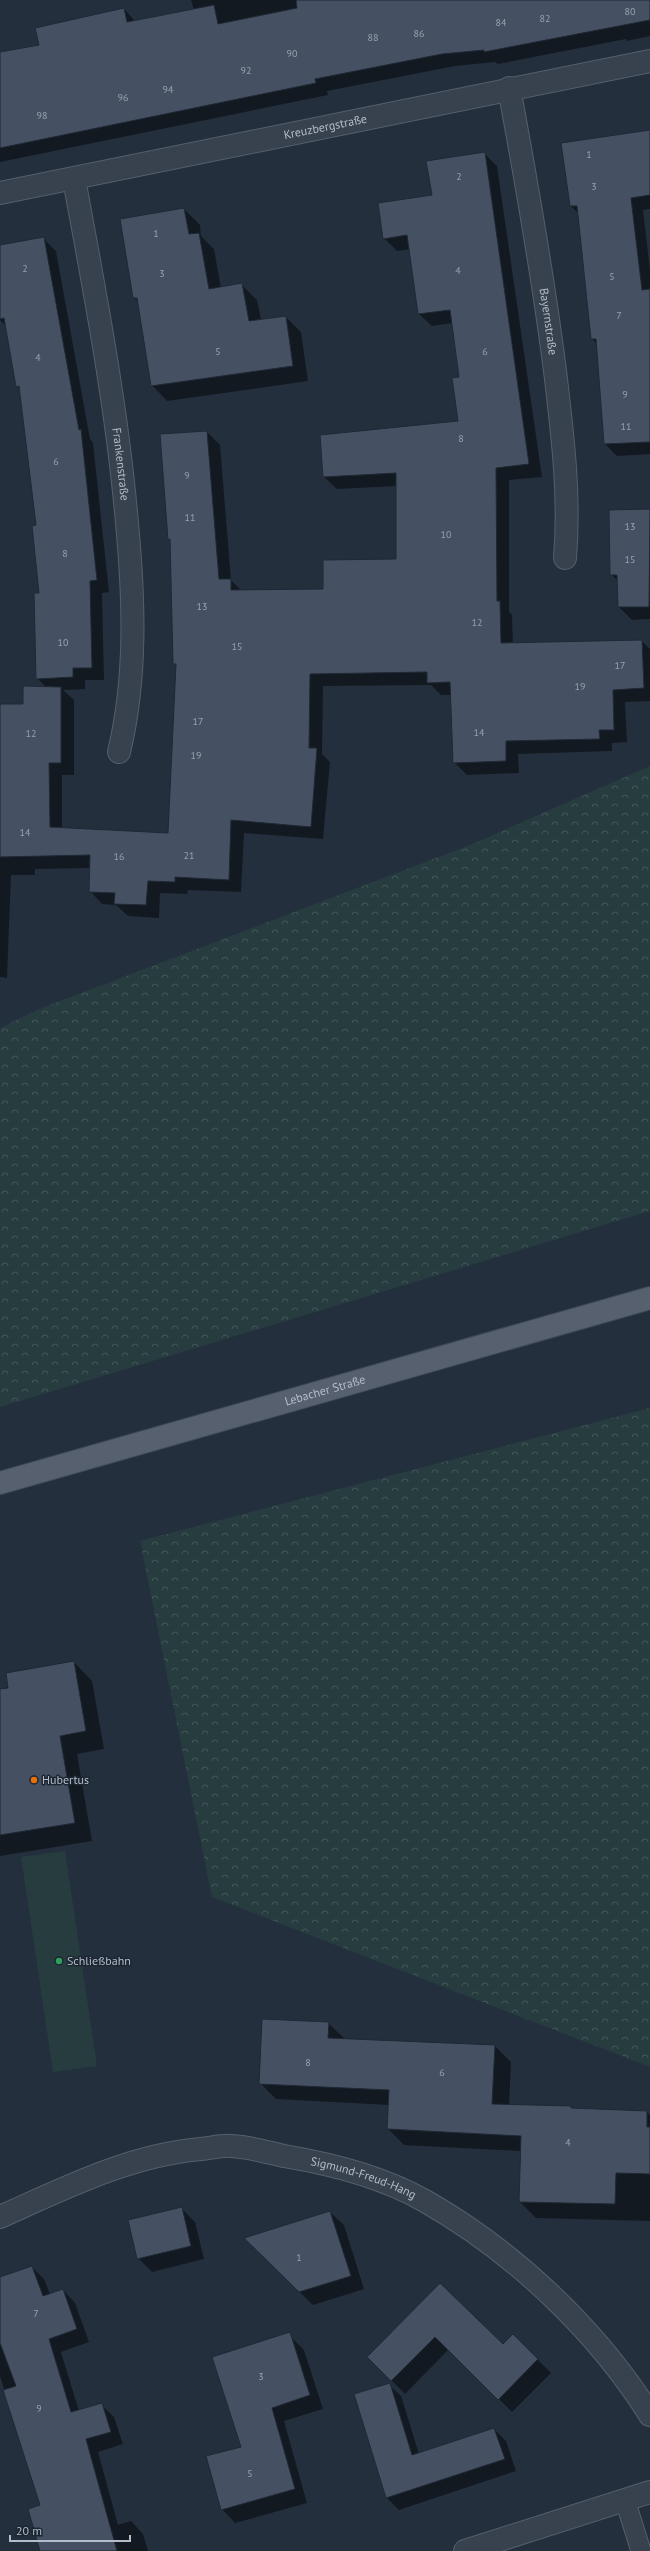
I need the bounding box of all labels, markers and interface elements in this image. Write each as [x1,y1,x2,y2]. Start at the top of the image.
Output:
house number: 80 [625,5,636,18]
house number: 82 [540,12,550,25]
house number: 84 [496,16,507,29]
house number: 86 [414,27,424,40]
house number: 88 [368,31,378,44]
house number: 90 [287,47,298,60]
house number: 92 [241,64,251,77]
house number: 94 [163,83,174,96]
house number: 96 [118,91,128,104]
house number: 98 [37,109,47,122]
street label: Kreuzbergstraße [282,111,368,142]
house number: 1 [586,148,592,161]
house number: 2 [456,170,462,183]
house number: 3 [591,180,597,193]
house number: 1 [153,227,159,240]
house number: 2 [22,262,28,275]
house number: 4 [455,264,461,277]
house number: 3 [159,267,165,280]
house number: 5 [609,270,615,283]
street label: Bayernstraße [537,287,561,356]
house number: 7 [616,309,622,322]
house number: 5 [215,345,221,358]
house number: 6 [482,345,488,358]
house number: 4 [35,351,41,364]
house number: 9 [622,388,628,401]
house number: 11 [621,420,631,433]
street label: Frankenstraße [109,427,133,501]
house number: 8 [458,432,464,445]
house number: 6 [53,455,59,468]
house number: 9 [184,469,190,482]
house number: 11 [185,511,195,524]
house number: 13 [625,520,635,533]
house number: 10 [441,528,452,541]
house number: 8 [62,547,68,560]
house number: 15 [625,553,635,566]
house number: 13 [197,600,207,613]
house number: 12 [472,616,482,629]
house number: 10 [58,636,69,649]
house number: 15 [232,640,242,653]
house number: 17 [615,659,625,672]
house number: 19 [575,680,585,693]
house number: 17 [193,715,203,728]
house number: 14 [474,726,485,739]
house number: 12 [26,727,36,740]
house number: 19 [191,749,201,762]
house number: 14 [20,826,31,839]
house number: 21 [184,849,194,862]
house number: 16 [114,850,124,863]
street label: Lebacher Straße [283,1371,367,1409]
place label: Hubertus [42,1772,89,1787]
marker: Hubertus [29,1775,39,1785]
place label: Schließbahn [67,1953,131,1968]
marker: Schließbahn [54,1956,64,1966]
house number: 8 [305,2056,311,2069]
house number: 6 [439,2066,445,2079]
house number: 4 [565,2136,571,2149]
street label: Sigmund-Freud-Hang [309,2153,419,2202]
house number: 1 [296,2251,302,2264]
house number: 7 [33,2307,39,2320]
house number: 3 [258,2370,264,2383]
house number: 9 [36,2402,42,2415]
house number: 5 [247,2467,253,2480]
scale bar [10,2517,130,2543]
text: 20 m [16,2523,42,2538]

